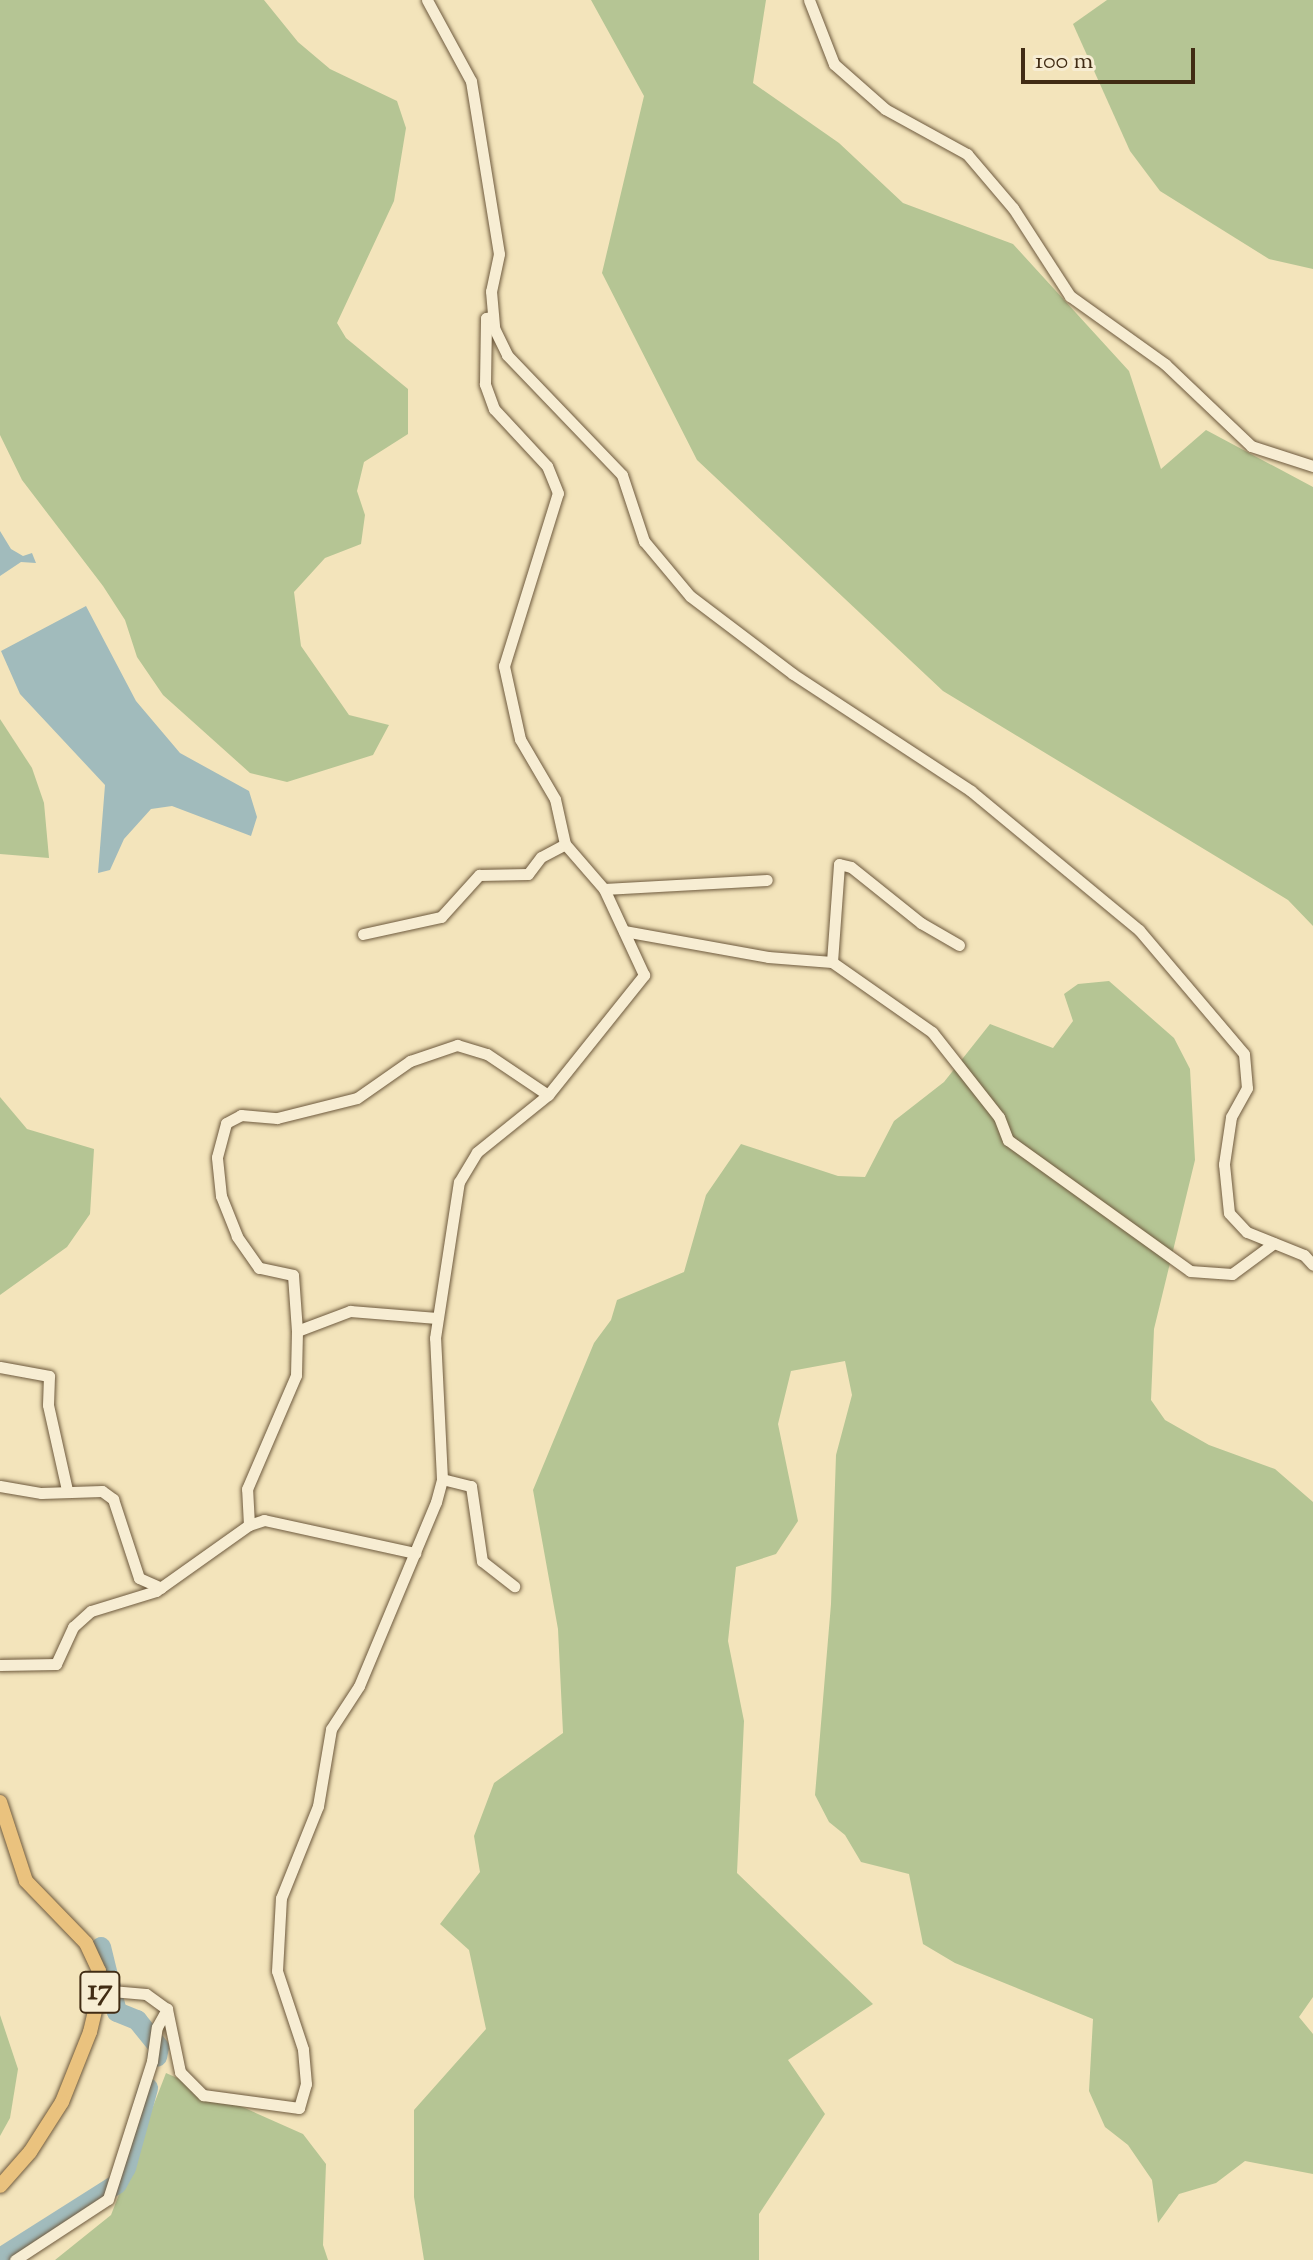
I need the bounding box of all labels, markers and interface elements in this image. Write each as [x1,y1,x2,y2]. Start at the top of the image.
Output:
scale bar [1025,32,1199,82]
text: 100 m [1035,45,1093,79]
road number: 17 [78,1966,122,2018]

